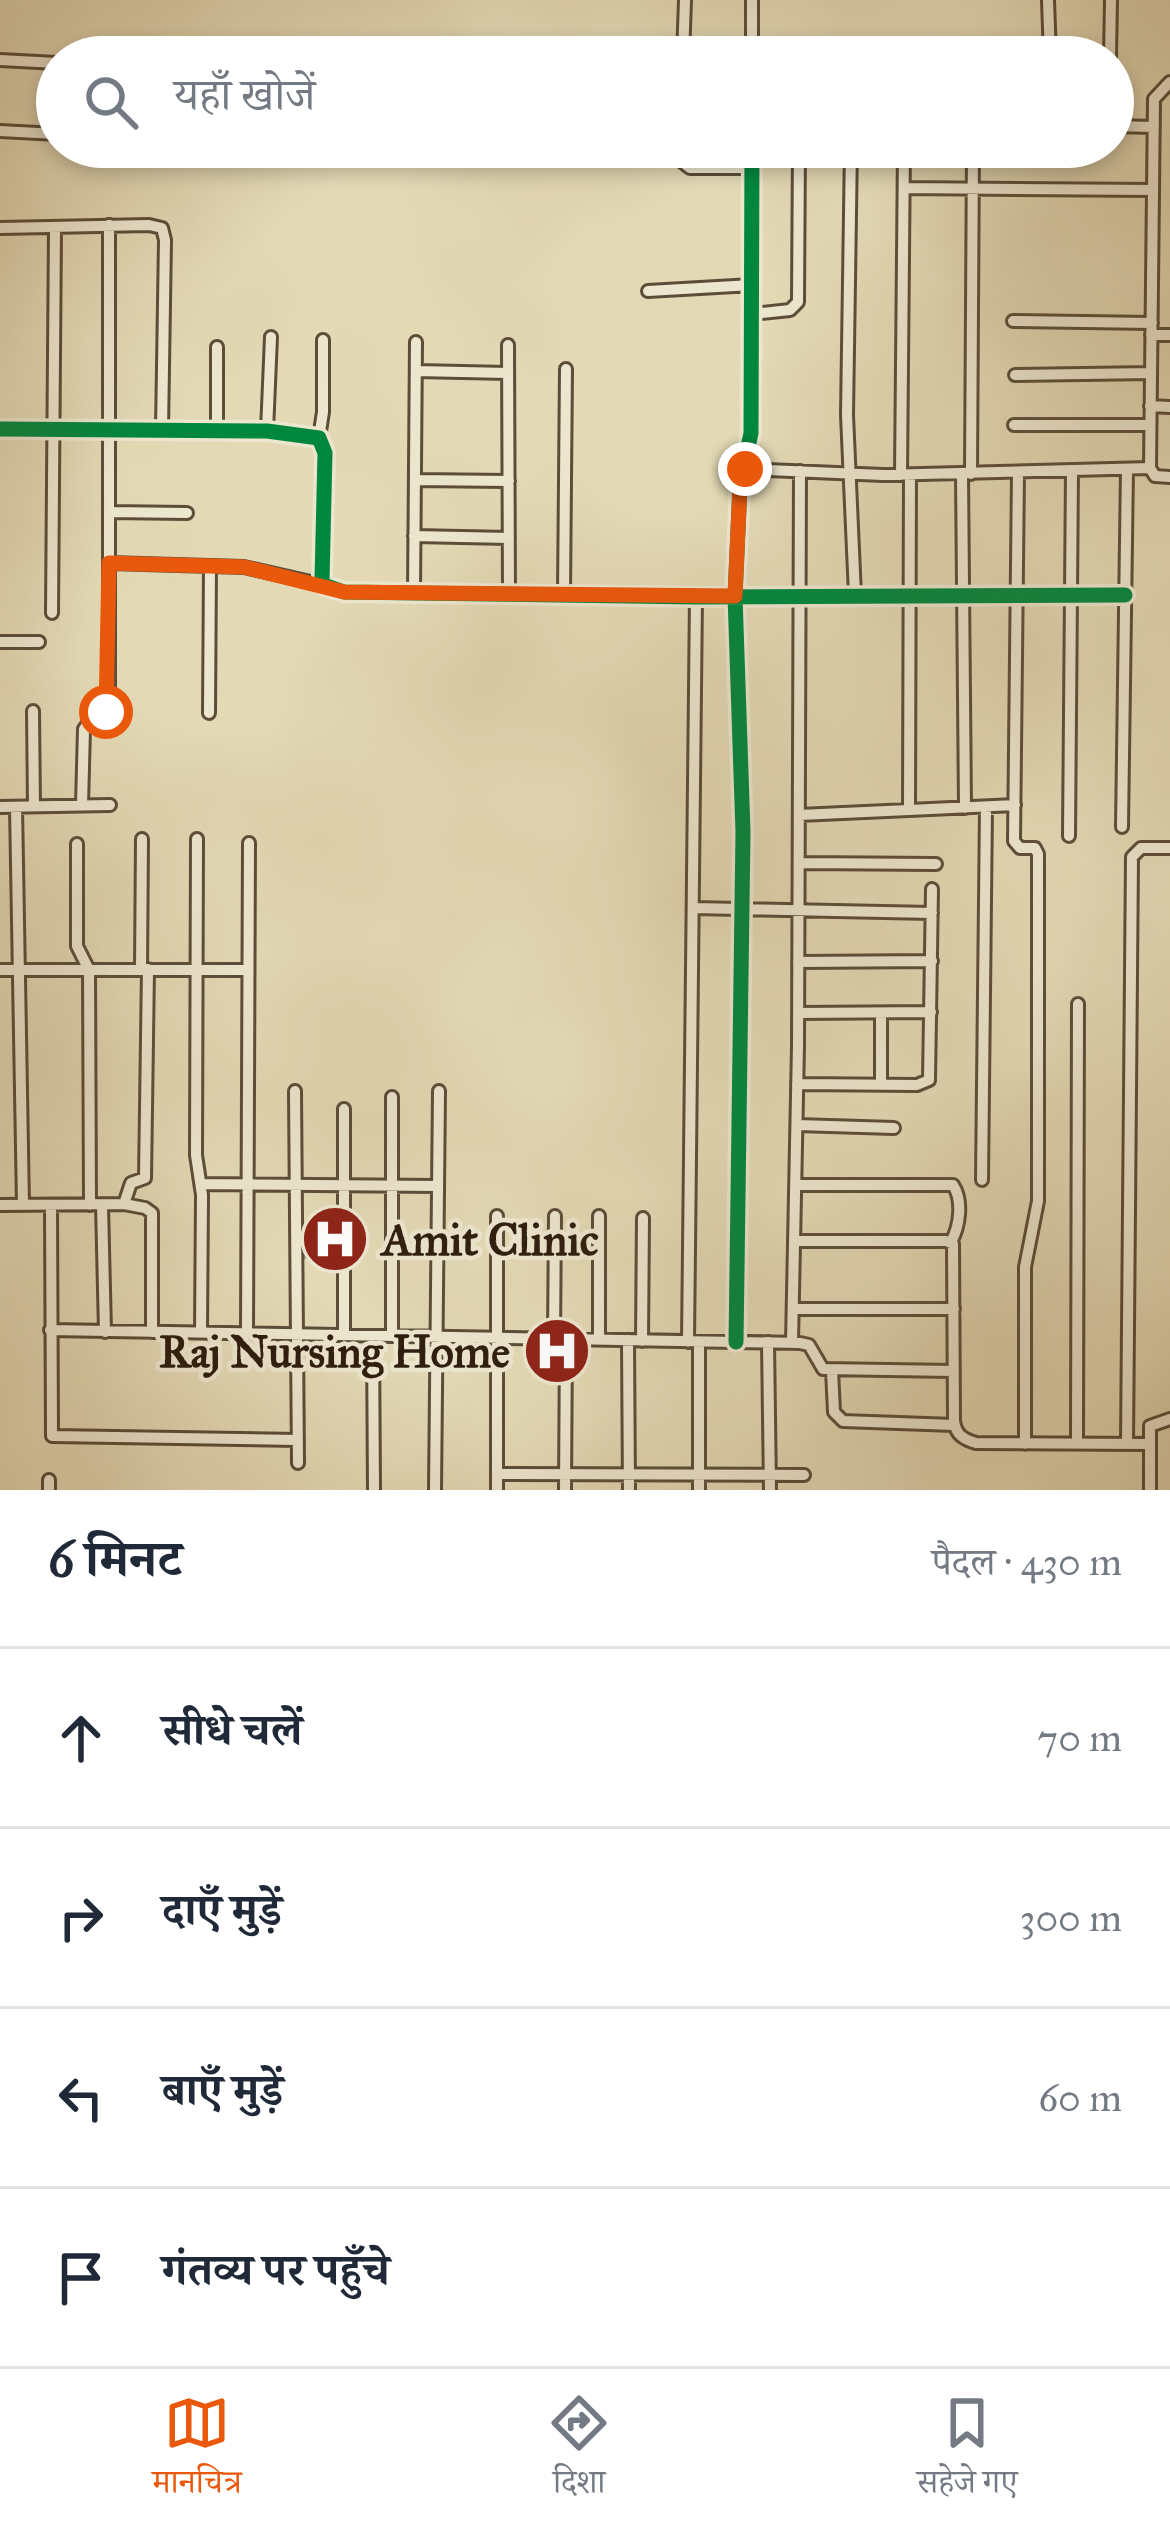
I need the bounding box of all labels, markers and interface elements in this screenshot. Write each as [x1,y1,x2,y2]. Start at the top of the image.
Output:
search box [36,36,1134,168]
text: यहाँ खोजें [174,67,315,122]
icon: search [78,69,144,135]
route end [718,442,772,496]
route start [79,685,133,739]
hospital icon: Amit Clinic [300,1204,370,1274]
place label: Amit Clinic [379,1212,599,1267]
hospital icon: Raj Nursing Home [522,1316,592,1386]
place label: Raj Nursing Home [159,1324,510,1379]
text: 6 मिनट [48,1528,182,1590]
text: पैदल · 430 m [932,1538,1122,1586]
text: सीधे चलें [162,1702,302,1757]
icon: ahead [48,1705,114,1771]
text: 70 m [1037,1714,1122,1762]
text: दाएँ मुड़ें [162,1882,282,1937]
icon: right [48,1885,114,1951]
text: 300 m [1020,1894,1122,1942]
text: बाएँ मुड़ें [162,2062,283,2117]
icon: left [48,2065,114,2131]
text: 60 m [1038,2074,1122,2122]
text: गंतव्य पर पहुँचे [162,2242,390,2297]
icon: arrive [48,2245,114,2311]
tab: मानचित्र [152,2390,242,2514]
tab: दिशा [546,2390,612,2514]
tab: सहेजे गए [917,2390,1018,2514]

